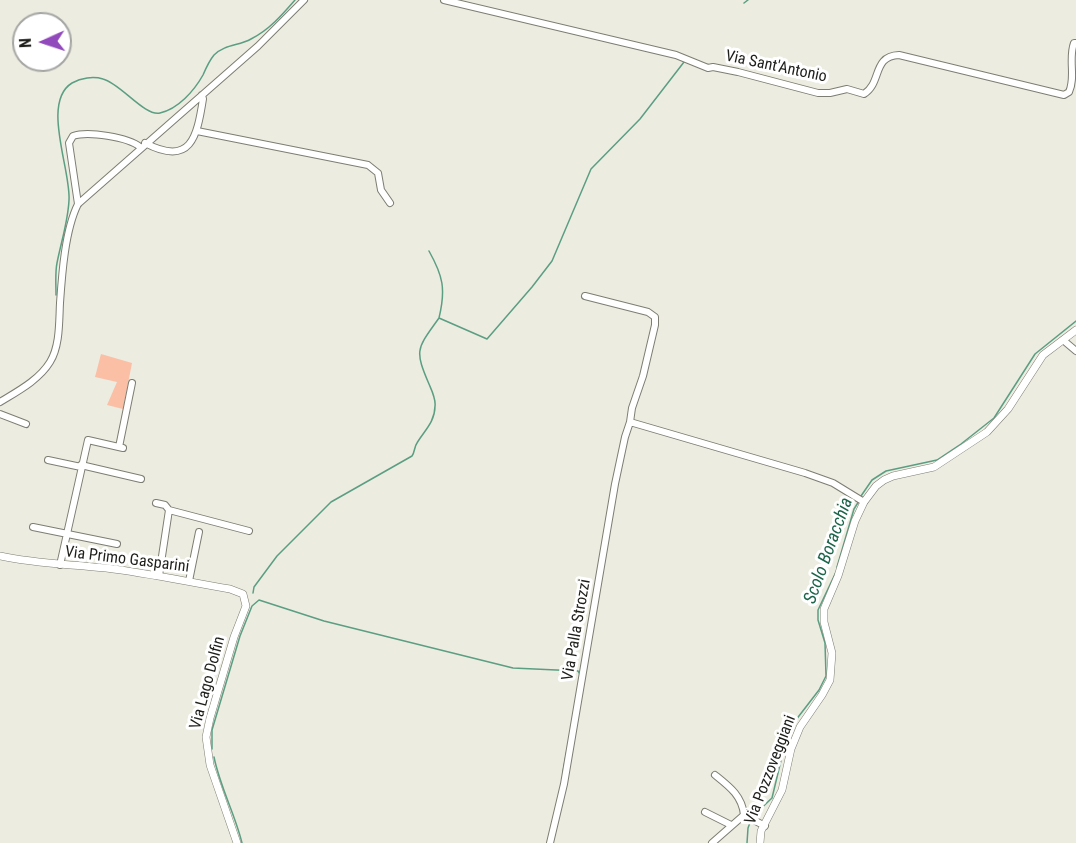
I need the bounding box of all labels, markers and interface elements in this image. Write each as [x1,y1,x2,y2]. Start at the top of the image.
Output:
north arrow [12,12,72,72]
text: N [16,37,35,48]
street label: Via Sant'Antonio [723,47,829,87]
water label: Scolo Boracchia [800,495,858,607]
street label: Via Primo Gasparini [64,543,190,577]
street label: Via Palla Strozzi [559,578,595,682]
street label: Via Lago Dolfin [186,635,230,731]
street label: Via Pozzoveggiani [741,713,801,827]

